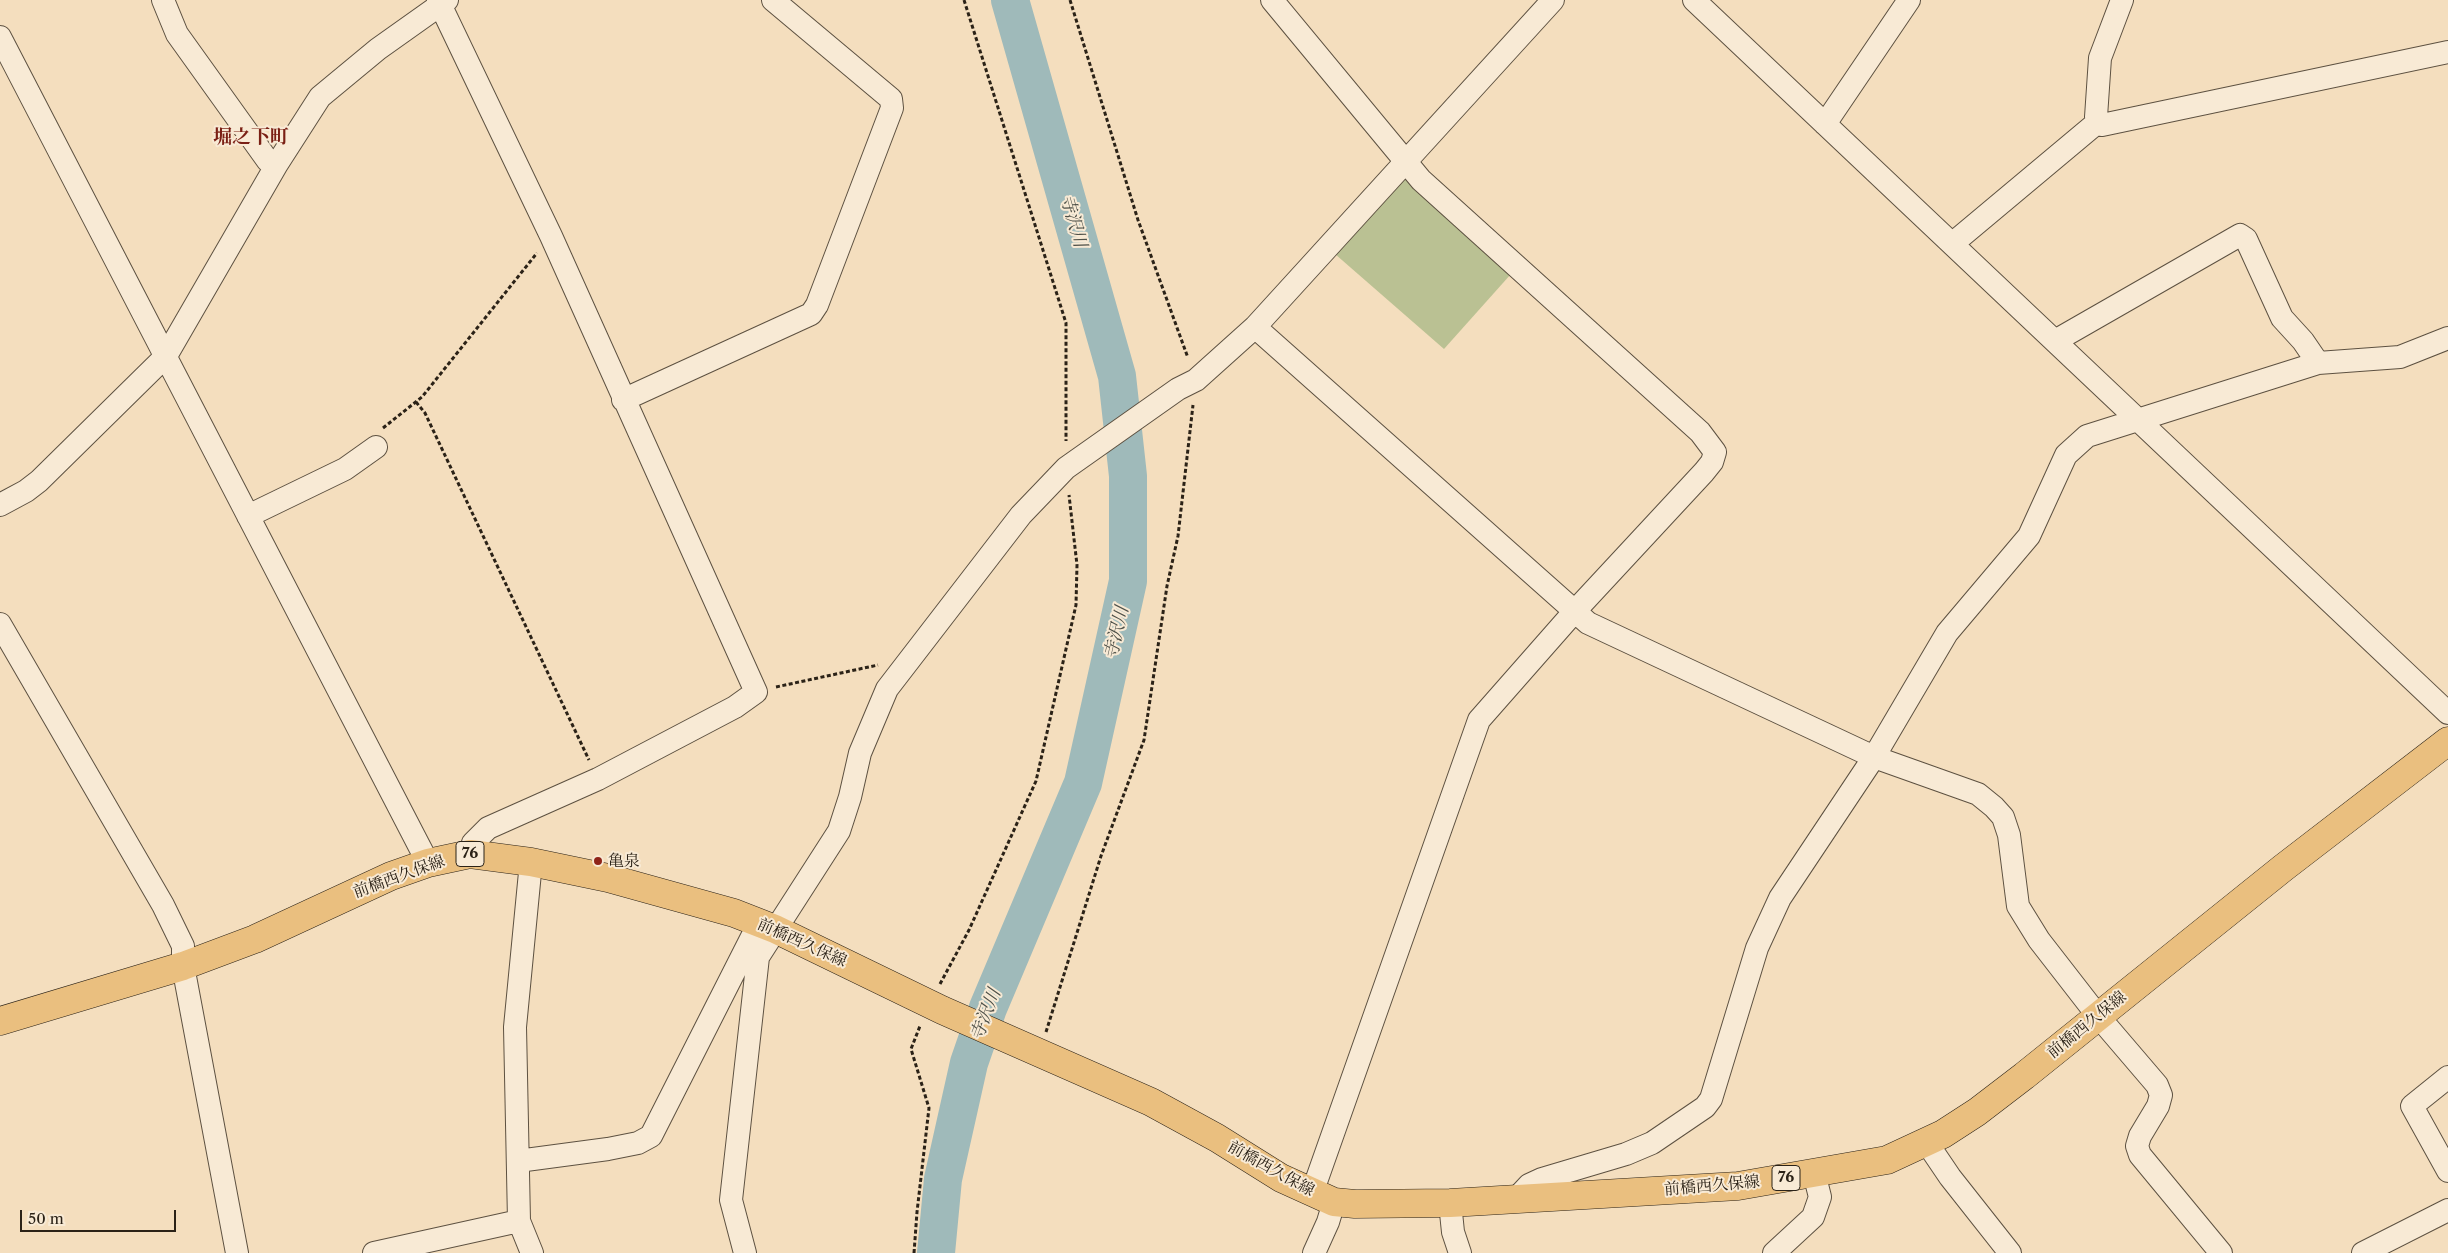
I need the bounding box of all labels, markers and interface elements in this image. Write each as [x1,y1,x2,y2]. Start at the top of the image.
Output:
district label: 堀之下町 [213,127,289,149]
water label: 寺沢川 [1055,192,1091,250]
water label: 寺沢川 [1100,604,1134,662]
road number: 76 [456,842,484,866]
place label: 亀泉 [608,851,640,871]
street label: 前橋西久保線 [351,852,447,902]
marker: 亀泉 [592,855,604,867]
street label: 前橋西久保線 [754,915,850,971]
water label: 寺沢川 [966,986,1006,1044]
street label: 前橋西久保線 [2044,987,2130,1063]
street label: 前橋西久保線 [1224,1137,1318,1201]
road number: 76 [1772,1166,1800,1190]
street label: 前橋西久保線 [1663,1172,1761,1200]
scale bar [22,1200,179,1232]
text: 50 m [28,1209,64,1228]

